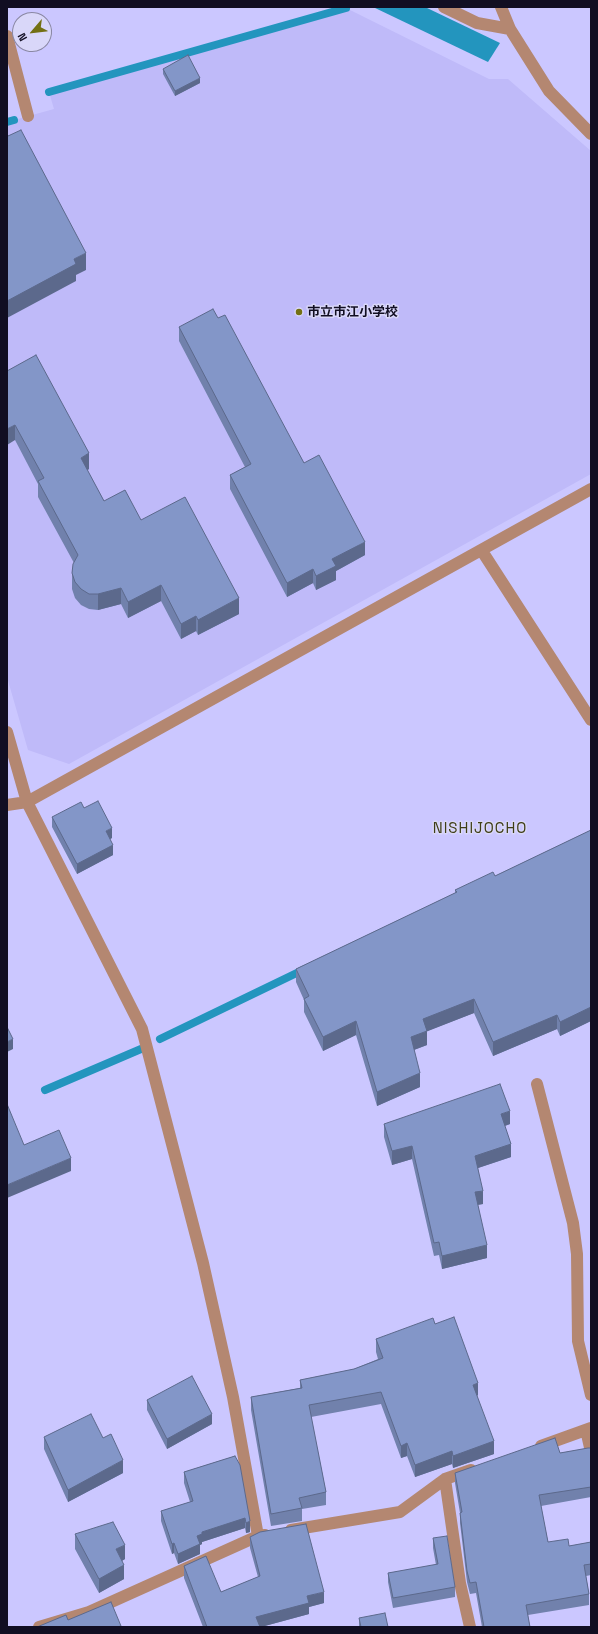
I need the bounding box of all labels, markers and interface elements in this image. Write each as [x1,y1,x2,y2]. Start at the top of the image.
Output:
north arrow [12,12,52,52]
text: N [14,31,30,44]
place label: 市立市江小学校 [307,304,398,320]
marker: 市立市江小学校 [294,307,304,317]
district label: NISHIJOCHO [433,820,527,838]

